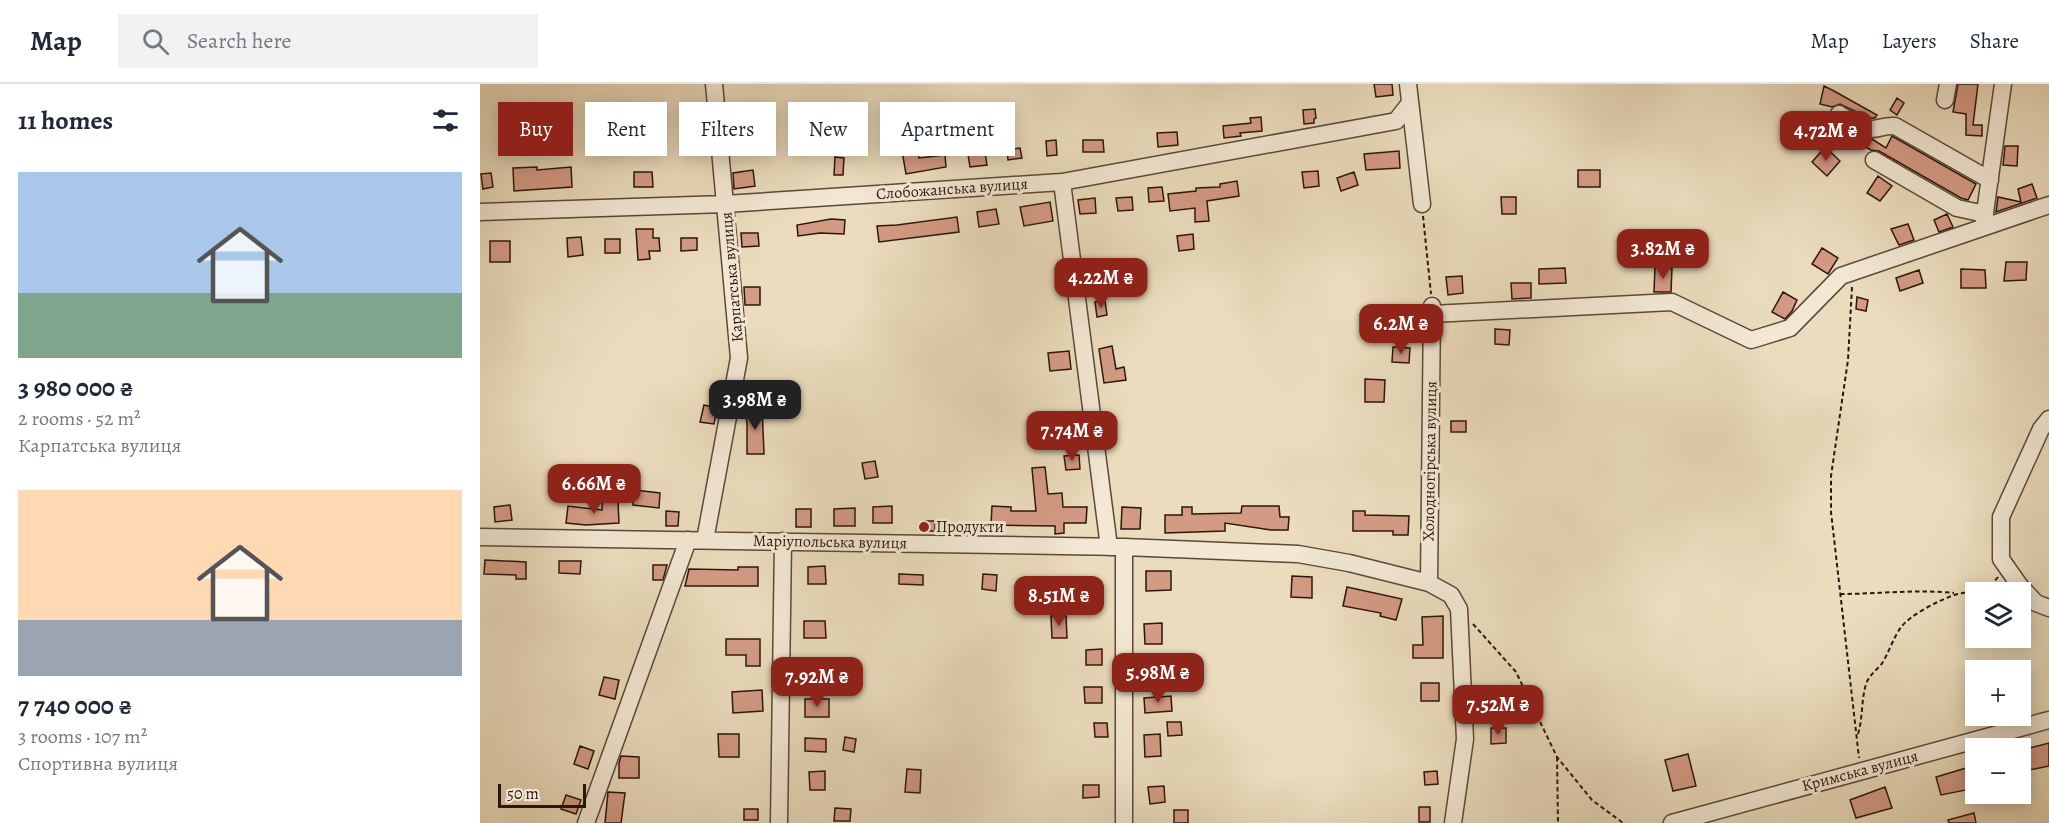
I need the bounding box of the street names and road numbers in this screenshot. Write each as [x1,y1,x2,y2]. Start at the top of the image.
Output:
street label: Слобожанська вулиця [875,173,1029,205]
street label: Карпатська вулиця [715,211,749,343]
street label: Холодногірська вулиця [1418,380,1442,541]
street label: Маріупольська вулиця [753,530,908,554]
street label: Кримська вулиця [1799,745,1921,797]

